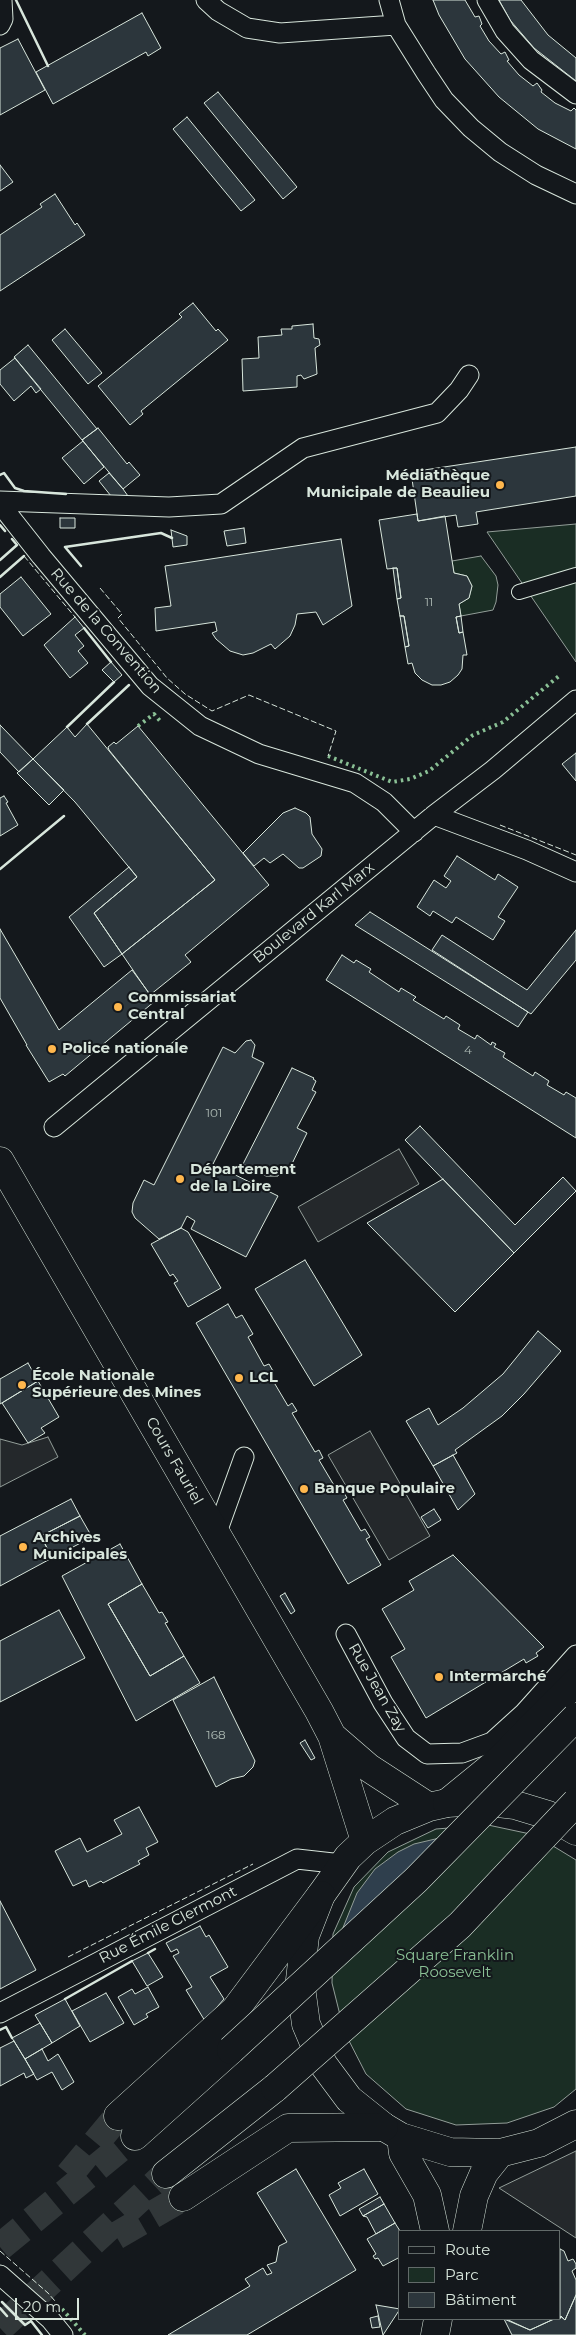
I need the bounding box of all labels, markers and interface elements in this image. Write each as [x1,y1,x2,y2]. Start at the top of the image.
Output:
place label: Médiathèque Municipale de Beaulieu [306,467,490,502]
marker: Médiathèque Municipale de Beaulieu [494,479,506,491]
street label: Rue de la Convention [47,565,165,697]
house number: 11 [425,595,433,609]
street label: Boulevard Karl Marx [250,859,378,967]
place label: Commissariat Central [128,989,236,1024]
marker: Commissariat Central [112,1001,124,1013]
place label: Police nationale [62,1040,188,1058]
marker: Police nationale [46,1043,58,1055]
house number: 4 [464,1043,472,1057]
house number: 101 [206,1106,222,1120]
place label: Département de la Loire [190,1161,296,1196]
marker: Département de la Loire [174,1173,186,1185]
place label: École Nationale Supérieure des Mines [32,1367,201,1402]
place label: LCL [249,1369,278,1387]
marker: LCL [233,1372,245,1384]
marker: École Nationale Supérieure des Mines [16,1379,28,1391]
street label: Cours Fauriel [142,1414,206,1508]
place label: Banque Populaire [314,1480,455,1498]
marker: Banque Populaire [298,1483,310,1495]
place label: Archives Municipales [33,1529,127,1564]
marker: Archives Municipales [17,1541,29,1553]
street label: Rue Jean Zay [344,1640,410,1736]
place label: Intermarché [449,1668,546,1686]
marker: Intermarché [433,1671,445,1683]
house number: 168 [206,1728,226,1742]
street label: Rue Émile Clermont [96,1882,240,1968]
park label: Square Franklin Roosevelt [396,1947,514,1982]
legend [398,2230,561,2320]
text: Route [445,2240,490,2259]
text: Parc [445,2265,479,2284]
scale bar [18,2288,81,2320]
text: Bâtiment [445,2290,517,2309]
text: 20 m [23,2297,61,2316]

